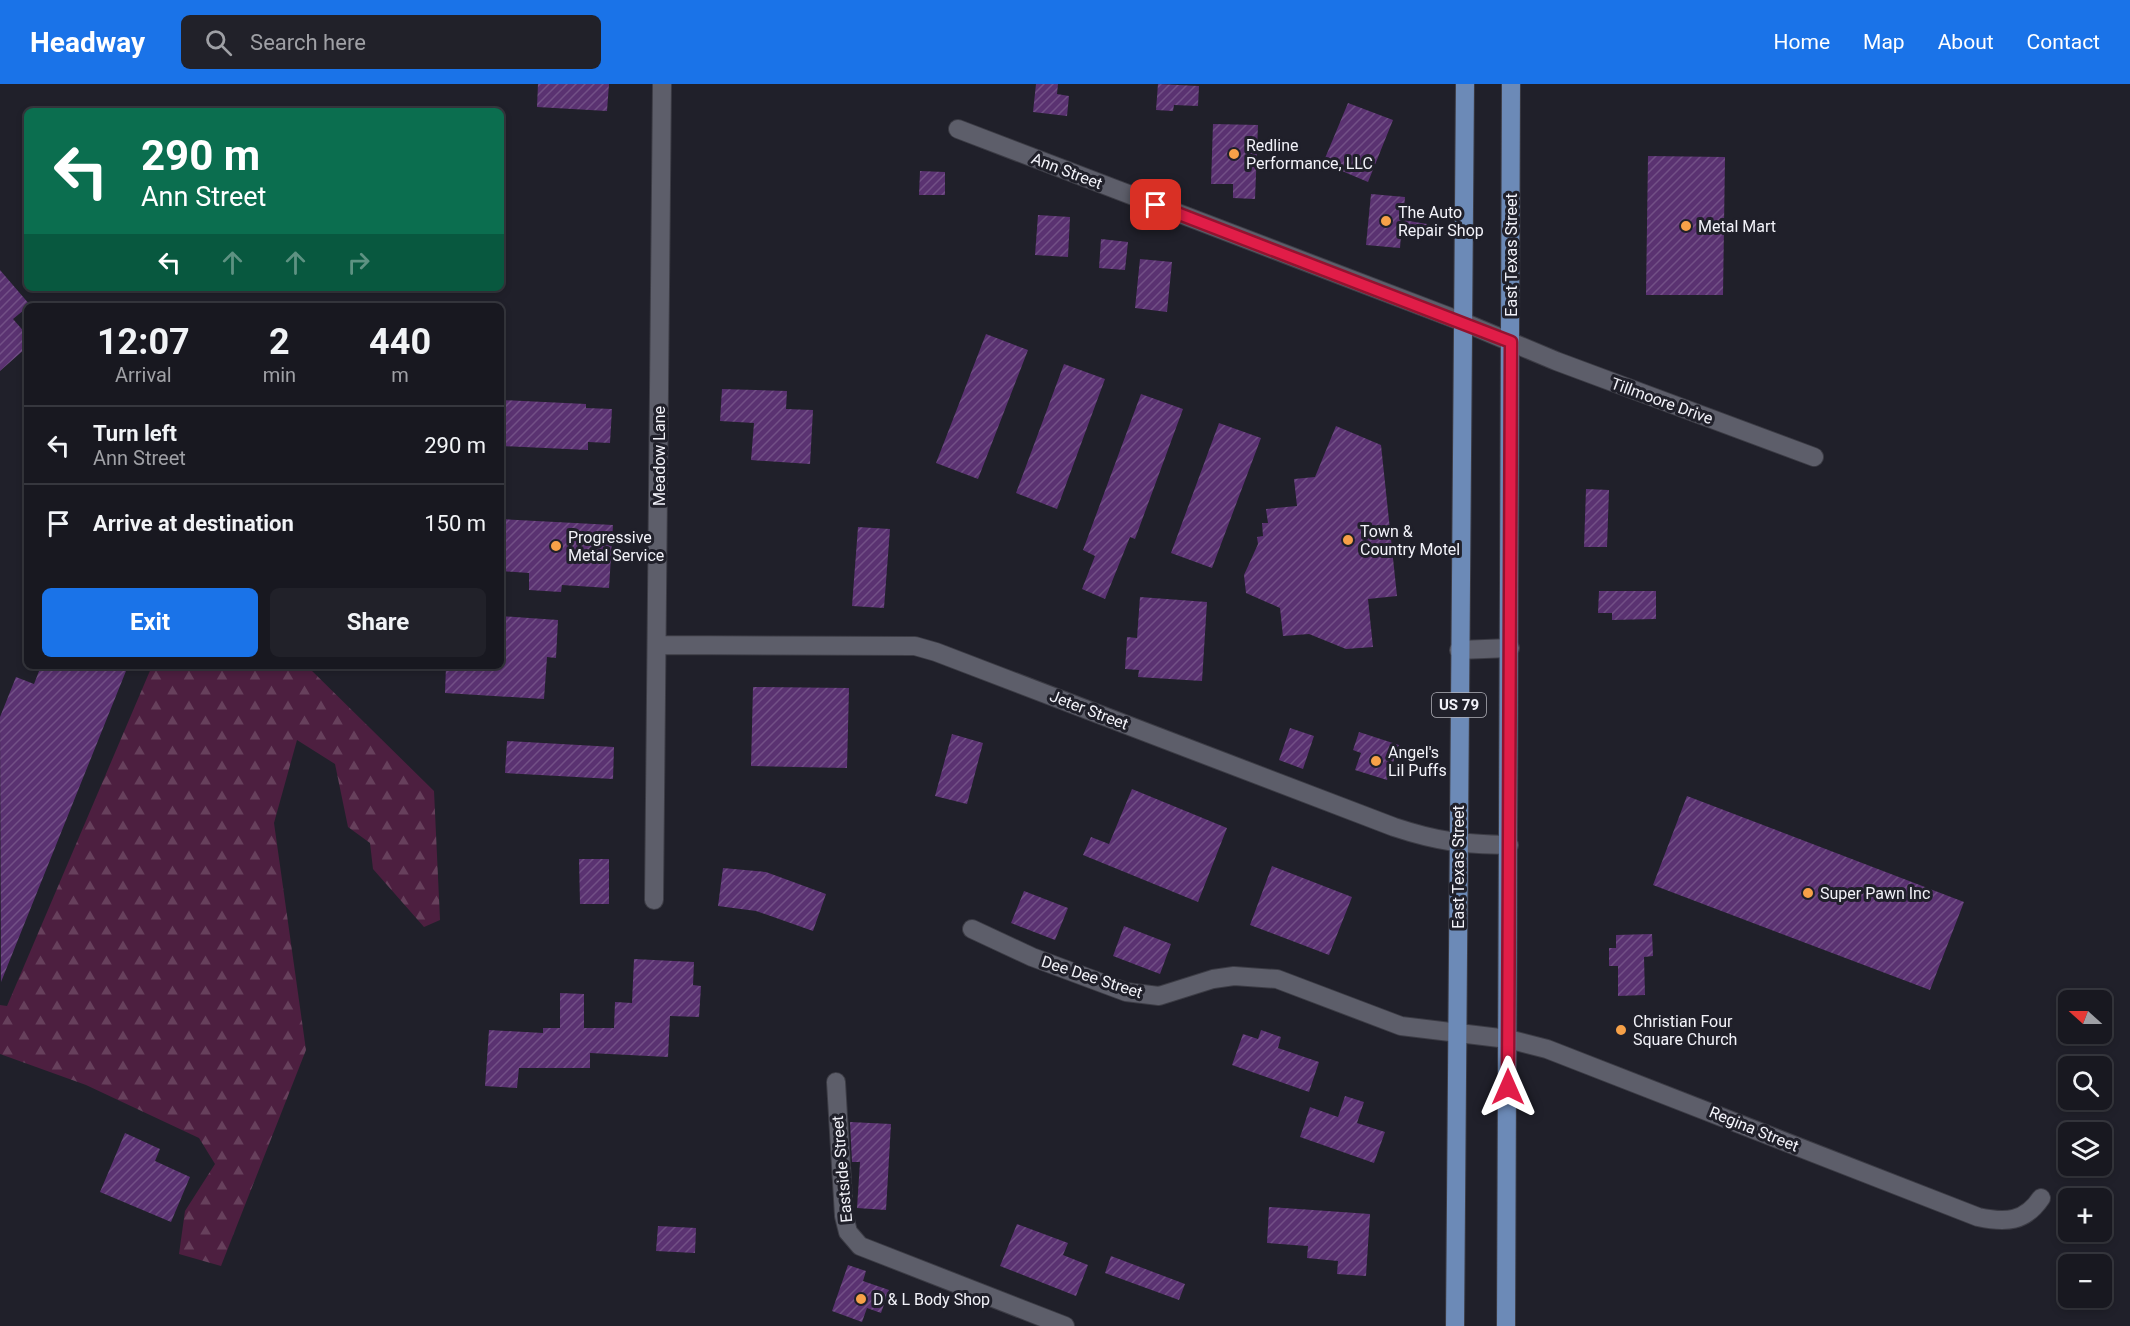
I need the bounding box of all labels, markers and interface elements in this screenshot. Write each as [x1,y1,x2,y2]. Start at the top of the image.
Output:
search box [181,15,601,69]
text: Headway [30,26,145,59]
icon: search [202,26,235,59]
text: Search here [250,30,366,55]
text: Home [1774,30,1830,54]
text: Map [1863,30,1905,54]
text: About [1938,30,1994,54]
text: Contact [2027,30,2100,54]
text: 290 m [141,131,260,180]
icon: left [42,132,120,210]
place label: Redline Performance, LLC [1246,136,1373,173]
marker: Redline Performance, LLC [1227,147,1241,161]
street label: Ann Street [1029,149,1105,193]
pin [1130,179,1181,230]
text: Ann Street [141,181,266,213]
icon: arrive [1139,188,1172,221]
street label: East Texas Street [1502,193,1521,317]
place label: The Auto Repair Shop [1398,203,1484,240]
marker: The Auto Repair Shop [1379,214,1393,228]
place label: Metal Mart [1698,217,1776,236]
marker: Metal Mart [1679,219,1693,233]
icon: left [153,246,186,279]
icon: ahead [216,246,249,279]
icon: ahead [279,246,312,279]
icon: right [342,246,375,279]
text: 12:07 [97,321,190,363]
text: 2 [269,321,290,363]
text: 440 [369,321,431,363]
text: Arrival [115,363,172,387]
text: min [263,363,296,387]
text: m [391,363,409,387]
street label: Tillmoore Drive [1608,374,1716,428]
street label: Meadow Lane [650,406,669,506]
text: Turn left [93,421,177,446]
icon: left [42,429,75,462]
text: 290 m [424,433,486,458]
text: Ann Street [93,446,186,470]
icon: arrive [42,507,75,540]
text: Arrive at destination [93,511,294,536]
text: 150 m [424,511,486,536]
place label: Town & Country Motel [1360,522,1460,559]
place label: Progressive Metal Service [568,528,664,565]
marker: Town & Country Motel [1341,533,1355,547]
marker: Progressive Metal Service [549,539,563,553]
button: Exit [42,588,258,657]
button: Share [270,588,486,657]
street label: Jeter Street [1047,686,1131,734]
road number: US 79 [1432,693,1486,717]
place label: Angel's Lil Puffs [1388,743,1447,780]
marker: Angel's Lil Puffs [1369,754,1383,768]
street label: East Texas Street [1449,805,1468,929]
place label: Super Pawn Inc [1820,884,1930,903]
marker: Super Pawn Inc [1801,886,1815,900]
street label: Dee Dee Street [1039,952,1145,1002]
north arrow [2058,990,2112,1044]
map controls [2058,990,2112,1308]
place label: Christian Four Square Church [1633,1012,1737,1049]
marker: Christian Four Square Church [1614,1023,1628,1037]
position arrow [1476,1055,1540,1119]
button: search [2058,1056,2112,1110]
street label: Regina Street [1706,1102,1802,1156]
street label: Eastside Street [828,1115,856,1223]
button: layers [2058,1122,2112,1176]
button: + [2058,1188,2112,1242]
button: − [2058,1254,2112,1308]
place label: D & L Body Shop [873,1290,990,1309]
marker: D & L Body Shop [854,1292,868,1306]

